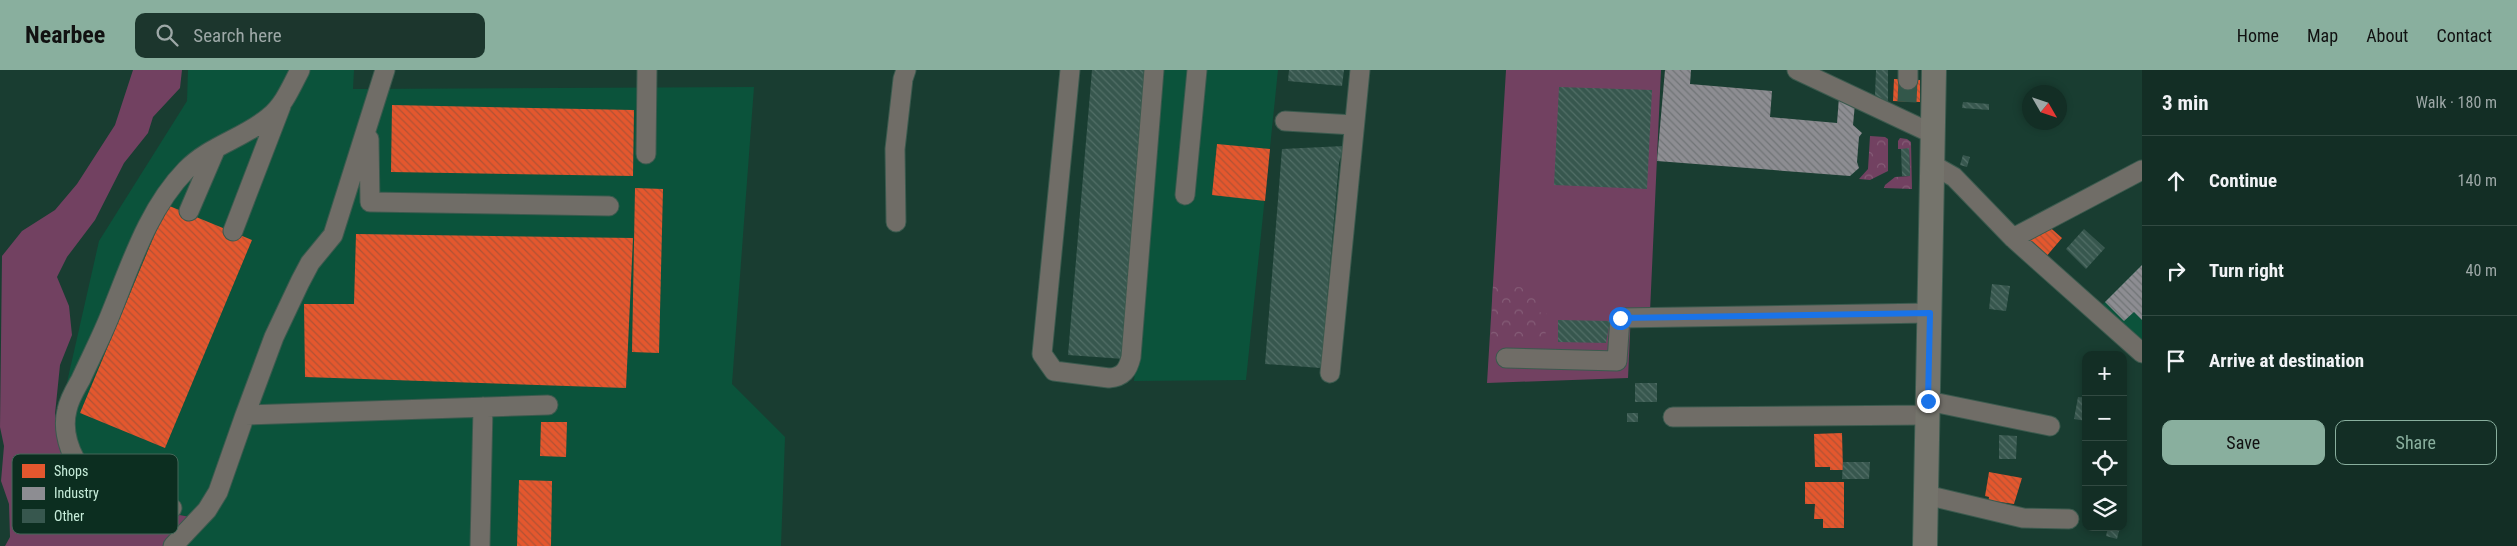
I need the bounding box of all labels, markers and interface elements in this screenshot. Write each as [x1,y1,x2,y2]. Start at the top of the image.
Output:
search box [135,13,485,58]
text: Nearbee [25,21,105,49]
icon: search [153,21,181,49]
text: Search here [193,24,282,47]
text: Home [2237,25,2279,46]
text: Map [2307,25,2338,46]
text: About [2366,25,2408,46]
text: Contact [2436,25,2492,46]
north arrow [2022,85,2067,130]
text: 3 min [2162,91,2209,115]
text: Walk · 180 m [2416,93,2497,112]
icon: ahead [2162,167,2190,195]
text: Continue [2209,169,2277,192]
text: 140 m [2458,171,2497,190]
icon: right [2162,257,2190,285]
text: Turn right [2209,259,2284,282]
text: 40 m [2465,261,2497,280]
route start [1609,307,1632,330]
icon: arrive [2162,347,2190,375]
text: Arrive at destination [2209,349,2364,372]
map controls [2082,351,2127,531]
button: + [2082,351,2127,396]
route end [1917,390,1940,413]
button: − [2082,396,2127,441]
button: Save [2162,420,2325,465]
button: Share [2335,420,2497,465]
button: locate [2082,441,2127,486]
legend [12,454,178,534]
text: Shops [54,463,88,479]
text: Industry [54,485,99,501]
button: layers [2082,486,2127,531]
text: Other [54,508,84,524]

